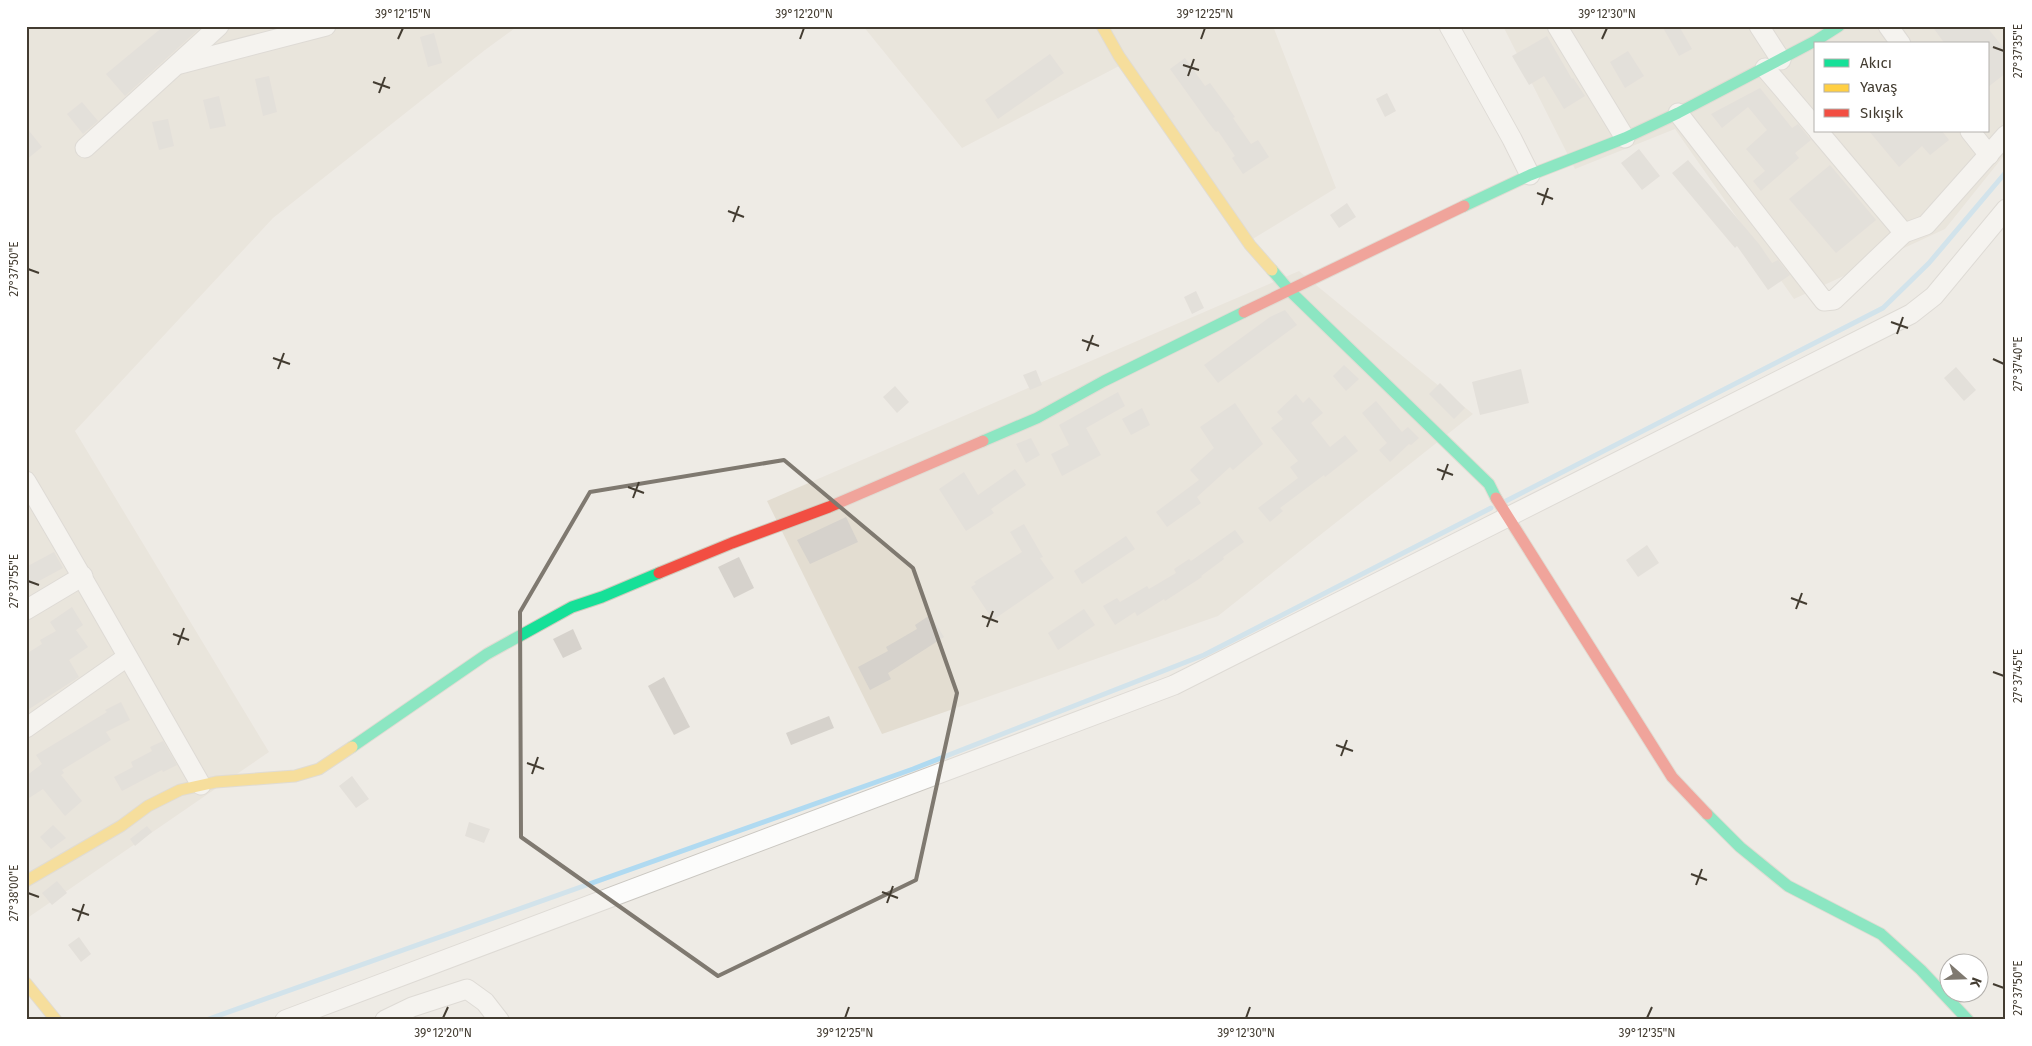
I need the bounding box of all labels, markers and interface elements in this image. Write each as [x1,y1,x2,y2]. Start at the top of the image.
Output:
text: 39°12'15"N [375,7,431,21]
text: 39°12'20"N [775,7,833,21]
text: 39°12'25"N [1177,7,1233,21]
text: 39°12'30"N [1578,7,1636,21]
text: 27°37'35"E [2011,24,2025,78]
legend [1814,42,1990,132]
text: Akıcı [1860,54,1892,72]
text: Yavaş [1860,78,1897,96]
text: Sıkışık [1860,104,1904,122]
text: 27°37'50"E [7,241,21,297]
text: 27°37'40"E [2011,336,2025,392]
text: 27°37'55"E [7,554,21,608]
text: 27°37'45"E [2011,649,2025,703]
text: 27°38'00"E [7,865,21,921]
north arrow [1940,954,1990,1004]
text: 27°37'50"E [2011,960,2025,1016]
text: K [1966,975,1985,990]
text: 39°12'20"N [414,1026,472,1040]
text: 39°12'25"N [817,1026,873,1040]
text: 39°12'30"N [1217,1026,1275,1040]
text: 39°12'35"N [1619,1026,1675,1040]

